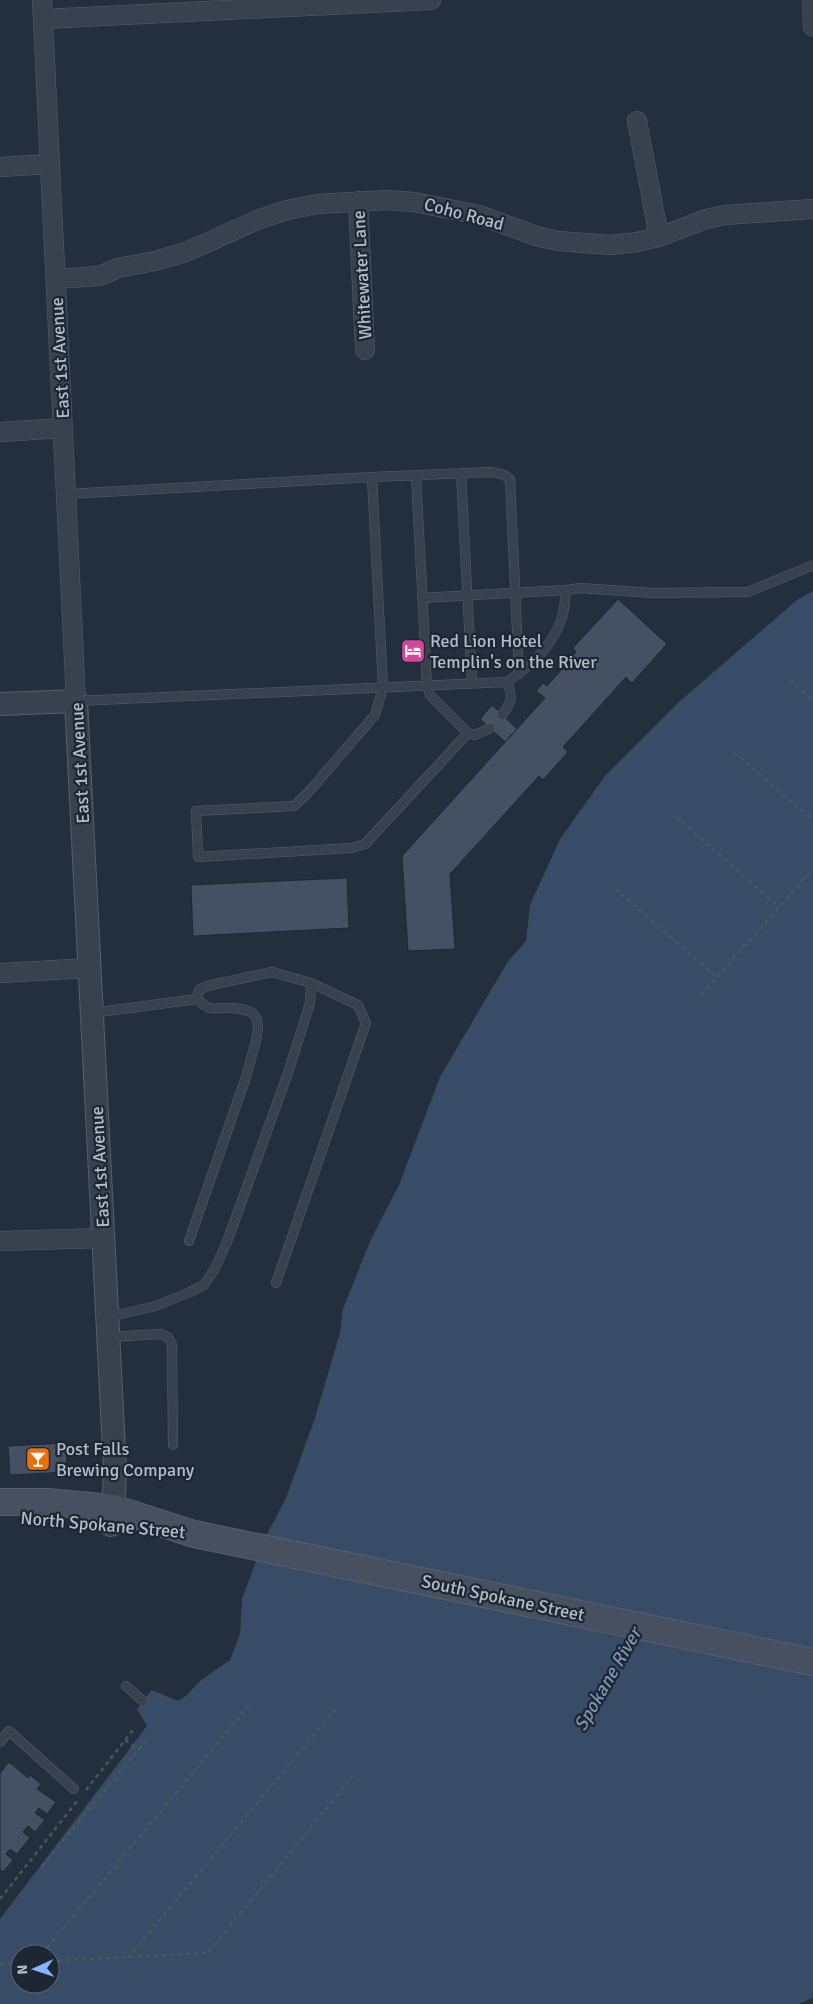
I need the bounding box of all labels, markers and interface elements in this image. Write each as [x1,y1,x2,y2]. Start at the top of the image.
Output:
street label: Coho Road [422,193,506,235]
street label: Whitewater Lane [348,210,376,340]
street label: East 1st Avenue [46,297,74,419]
place label: Red Lion Hotel Templin's on the River [430,630,597,673]
hotel icon: Red Lion Hotel Templin's on the River [400,638,426,664]
street label: East 1st Avenue [66,702,94,824]
street label: East 1st Avenue [86,1106,114,1228]
place label: Post Falls Brewing Company [56,1438,195,1481]
bar icon: Post Falls Brewing Company [25,1446,51,1472]
street label: North Spokane Street [20,1507,186,1543]
street label: South Spokane Street [420,1570,586,1626]
water label: Spokane River [569,1621,649,1735]
north arrow [10,1944,60,1994]
text: N [14,1964,31,1975]

